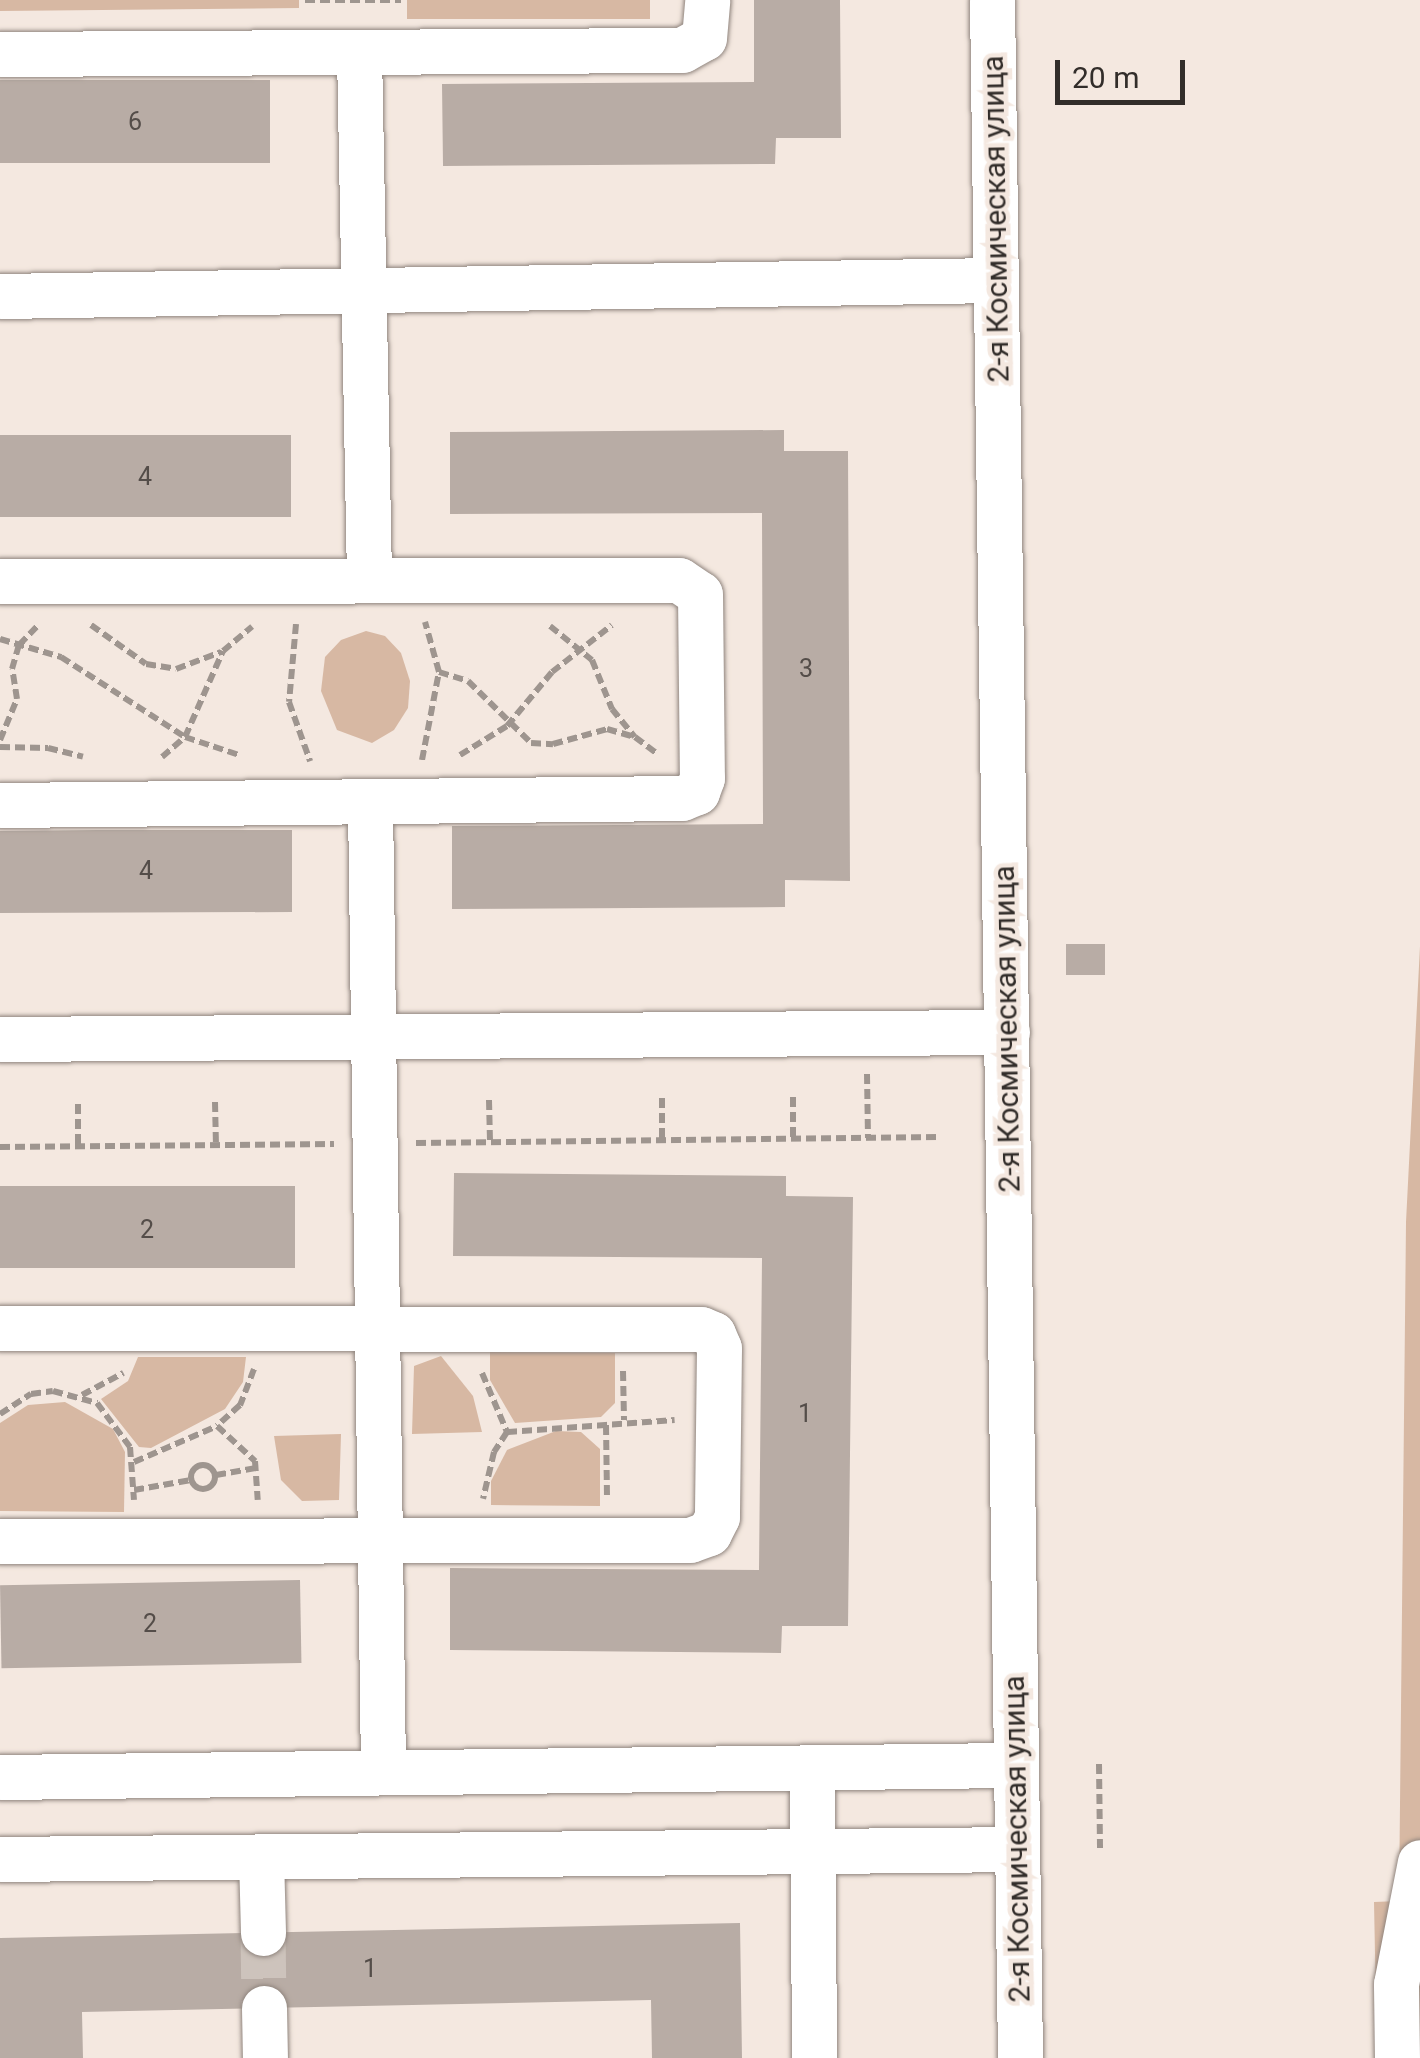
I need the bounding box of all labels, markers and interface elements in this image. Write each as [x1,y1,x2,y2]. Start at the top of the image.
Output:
scale bar [1060,40,1190,102]
street label: 2-я Космическая улица [975,55,1017,383]
text: 20 m [1072,60,1139,95]
house number: 6 [128,107,142,137]
house number: 4 [138,462,152,492]
house number: 3 [799,654,813,684]
house number: 4 [139,856,153,886]
street label: 2-я Космическая улица [986,865,1028,1193]
house number: 2 [140,1215,154,1245]
house number: 1 [798,1399,812,1429]
house number: 2 [143,1609,157,1639]
street label: 2-я Космическая улица [996,1675,1038,2003]
house number: 1 [363,1954,377,1984]

